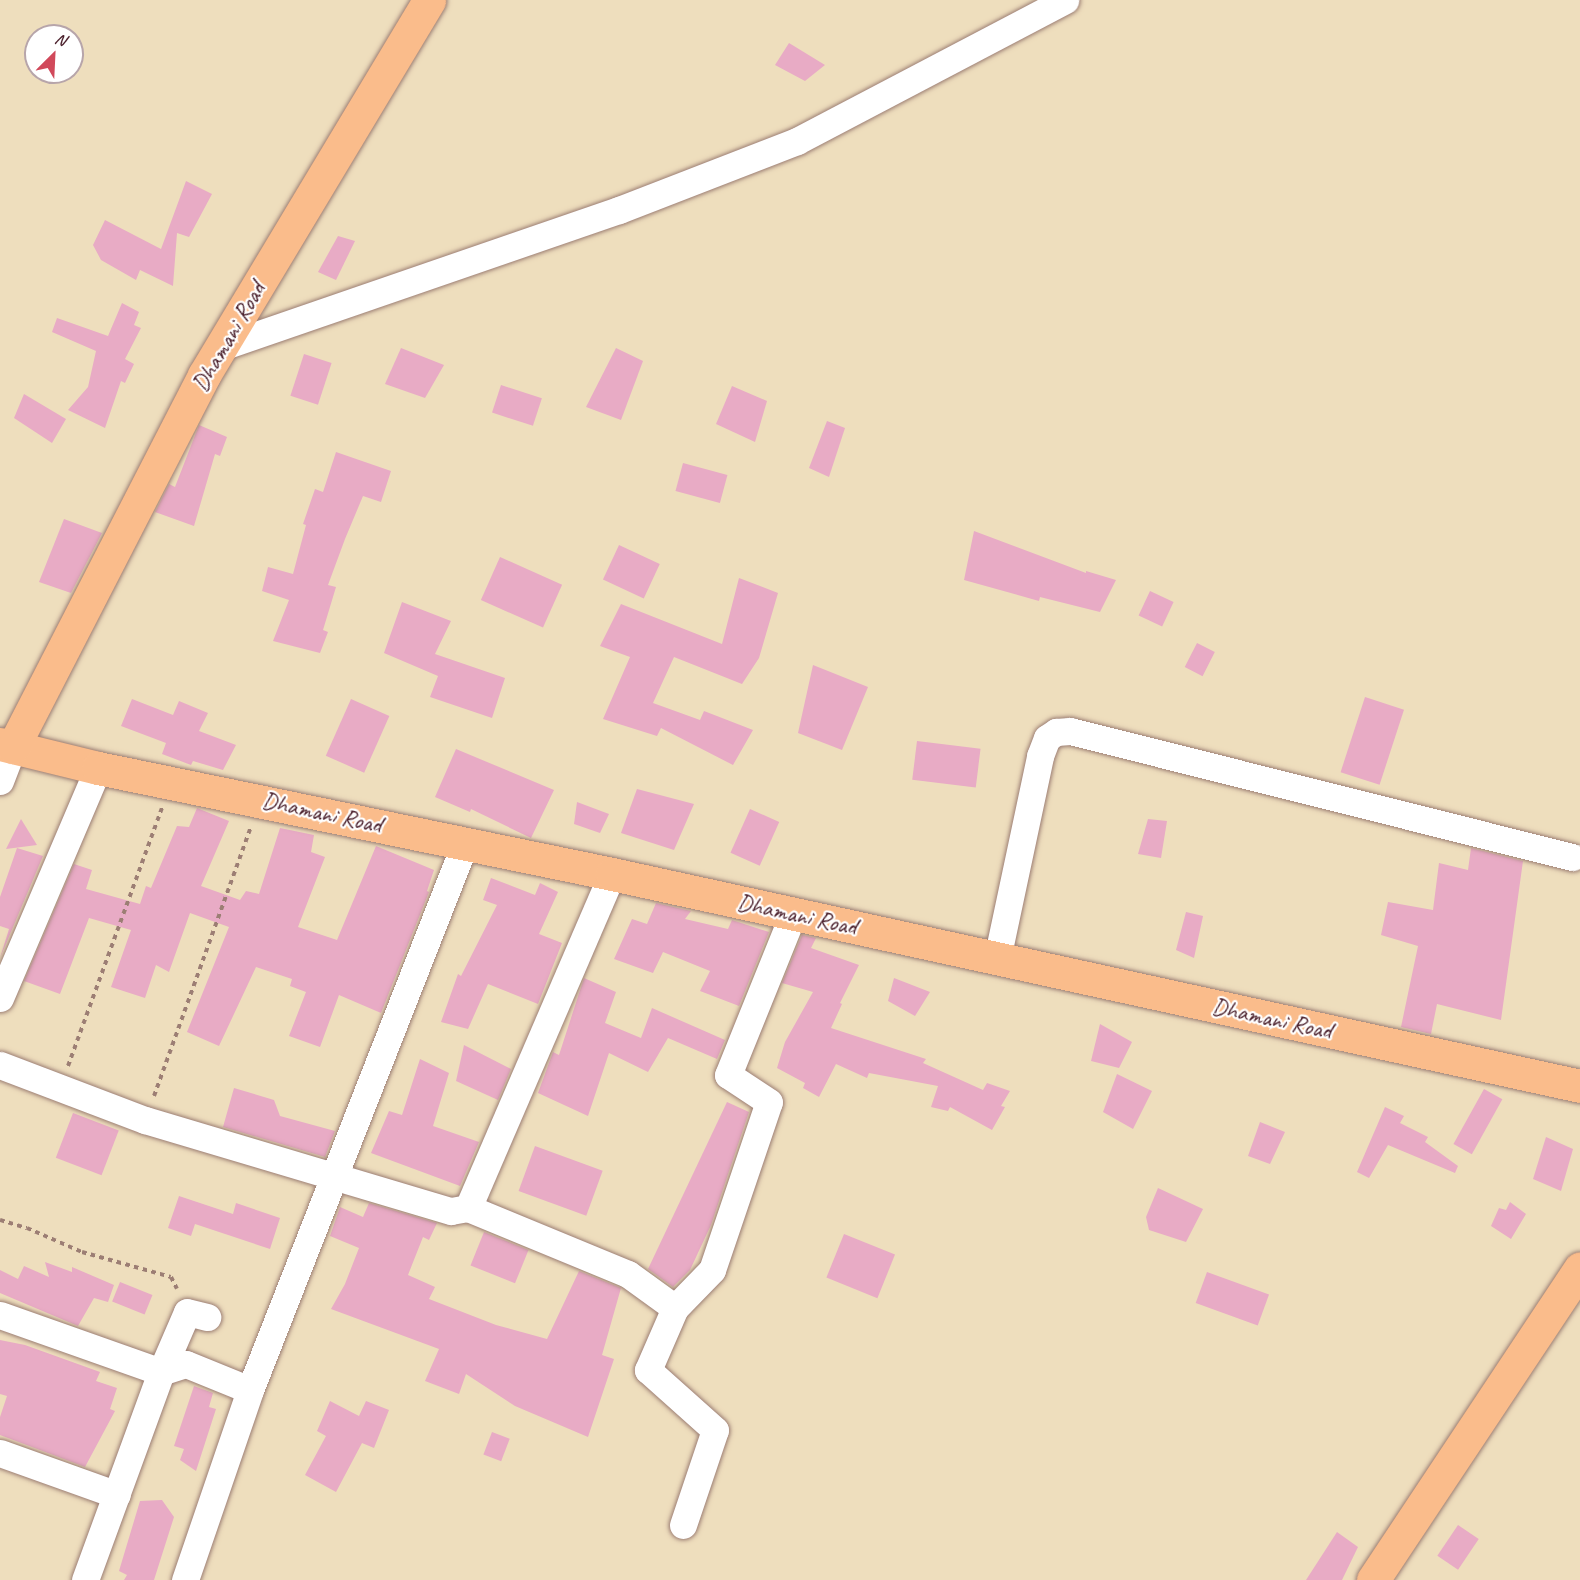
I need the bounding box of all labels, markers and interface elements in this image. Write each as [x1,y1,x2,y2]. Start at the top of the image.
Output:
north arrow [24,24,84,84]
text: N [52,28,69,51]
street label: Dhamani Road [186,277,272,397]
street label: Dhamani Road [260,786,384,840]
street label: Dhamani Road [735,888,859,942]
street label: Dhamani Road [1210,992,1334,1046]

